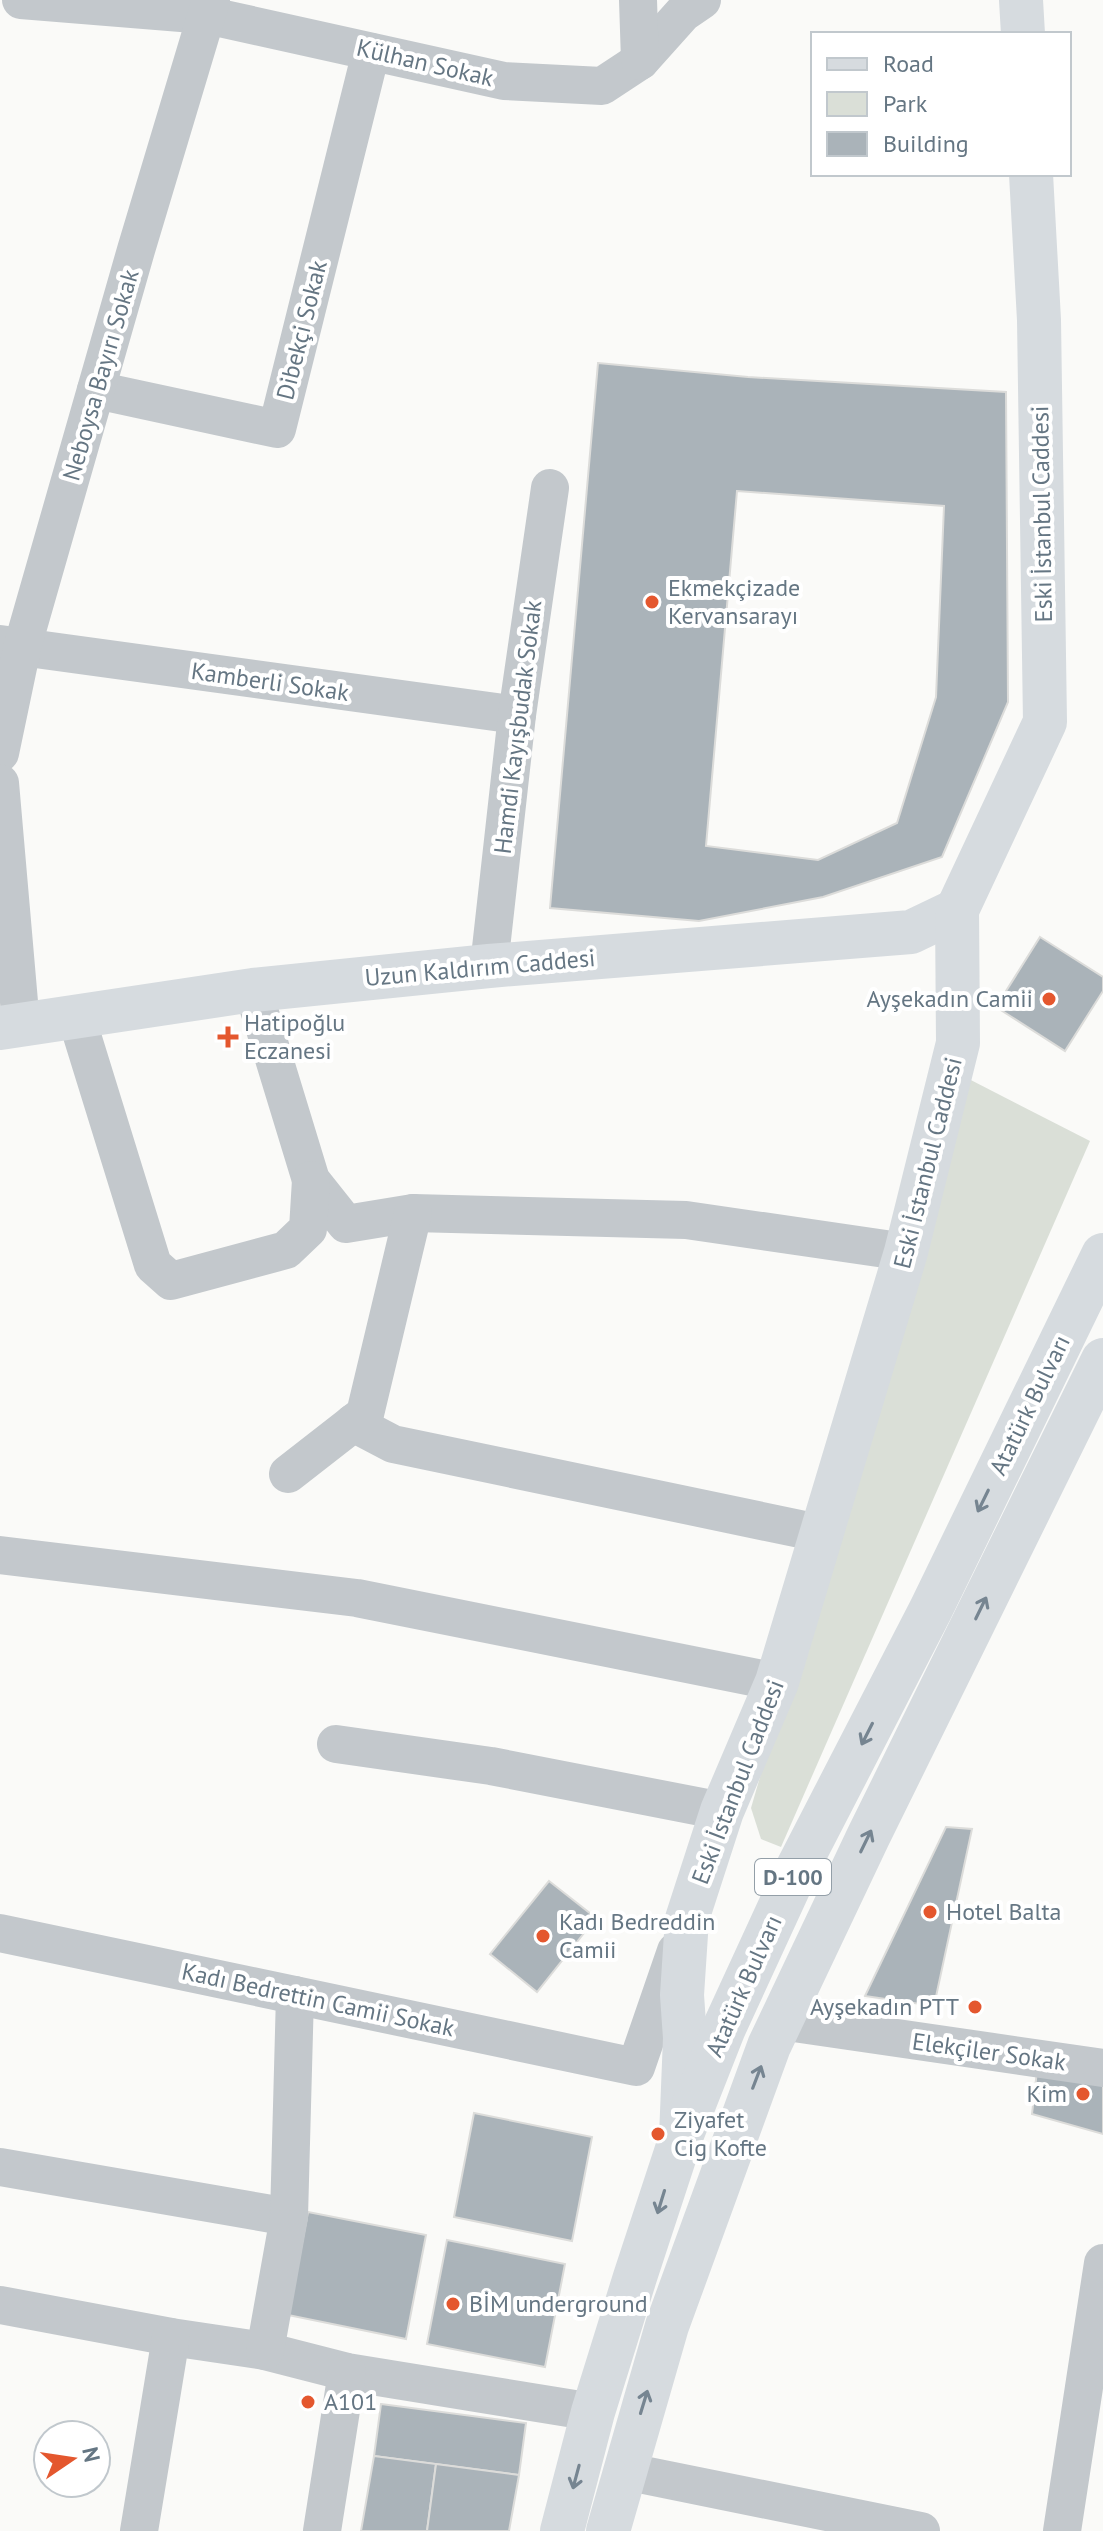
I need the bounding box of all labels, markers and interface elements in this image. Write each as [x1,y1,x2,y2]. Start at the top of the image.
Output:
street label: Külhan Sokak [354,32,497,93]
legend [811,32,1071,176]
text: Road [883,48,934,79]
text: Park [883,88,928,119]
text: Building [883,128,969,159]
street label: Dibekçi Sokak [269,256,334,403]
street label: Neboysa Bayırı Sokak [56,265,146,484]
street label: Eski İstanbul Caddesi [1024,405,1059,623]
place label: Ekmekçizade Kervansarayı [668,572,800,631]
marker: Ekmekçizade Kervansarayı [643,593,661,611]
street label: Hamdi Kayışbudak Sokak [487,598,549,856]
street label: Kamberli Sokak [189,655,351,708]
street label: Uzun Kaldırım Caddesi [363,942,597,993]
place label: Ayşekadın Camii [866,983,1033,1014]
marker: Ayşekadın Camii [1040,990,1058,1008]
place label: Hatipoğlu Eczanesi [244,1007,345,1066]
marker: Hatipoğlu Eczanesi [219,1028,237,1046]
street label: Eski İstanbul Caddesi [886,1054,969,1272]
street label: Atatürk Bulvarı [982,1330,1077,1480]
one-way arrow [975,1489,990,1513]
one-way arrow [974,1597,989,1621]
street label: Eski İstanbul Caddesi [684,1675,791,1888]
one-way arrow [858,1721,874,1745]
one-way arrow [859,1830,874,1854]
road number: D-100 [755,1859,831,1895]
place label: Hotel Balta [946,1896,1061,1927]
marker: Hotel Balta [921,1903,939,1921]
place label: Kadı Bedreddin Camii [559,1906,715,1965]
street label: Atatürk Bulvarı [698,1910,789,2062]
marker: Kadı Bedreddin Camii [534,1927,552,1945]
street label: Kadı Bedrettin Camii Sokak [179,1955,458,2044]
place label: Ayşekadın PTT [810,1991,959,2022]
marker: Ayşekadın PTT [966,1998,984,2016]
street label: Elekçiler Sokak [910,2025,1068,2078]
one-way arrow [751,2065,765,2090]
place label: Kim [1026,2078,1067,2109]
marker: Kim [1074,2085,1092,2103]
place label: Ziyafet Cig Kofte [674,2104,767,2163]
marker: Ziyafet Cig Kofte [649,2125,667,2143]
one-way arrow [653,2188,668,2214]
place label: BİM underground [469,2288,648,2319]
marker: BİM underground [444,2295,462,2313]
place label: A101 [324,2386,377,2417]
one-way arrow [637,2390,652,2416]
marker: A101 [299,2393,317,2411]
north arrow [32,2419,112,2499]
text: N [76,2444,107,2465]
one-way arrow [568,2463,583,2489]

